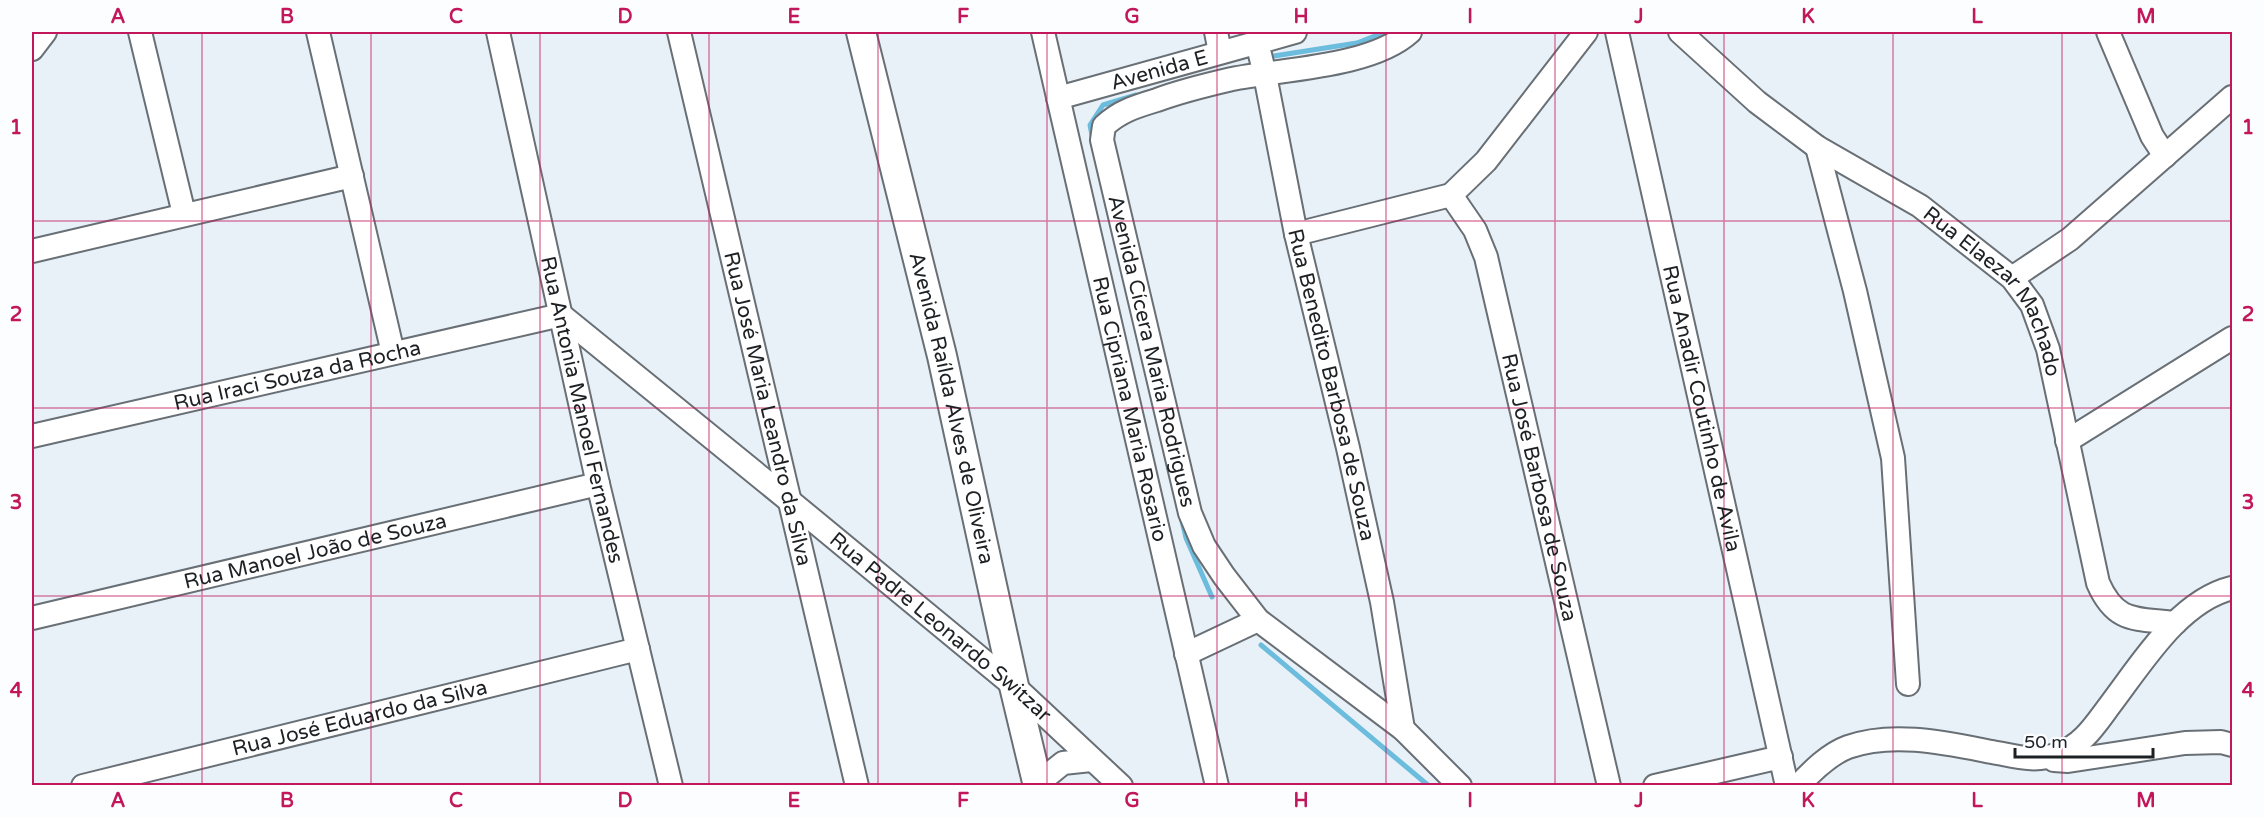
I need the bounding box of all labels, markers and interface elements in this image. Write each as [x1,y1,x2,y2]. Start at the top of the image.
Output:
text: A [111,5,126,29]
text: B [280,5,294,29]
text: C [449,5,463,29]
text: D [617,5,633,29]
text: E [788,5,801,29]
text: F [957,5,969,29]
text: G [1124,5,1140,29]
text: H [1293,5,1309,29]
text: I [1467,5,1473,29]
text: J [1633,5,1644,29]
text: K [1801,5,1815,29]
text: L [1971,5,1983,29]
text: M [2136,5,2156,29]
street label: Avenida E [1108,45,1211,96]
text: 1 [10,116,22,140]
text: 1 [2242,116,2254,140]
street label: Avenida Cícera Maria Rodrigues [1102,193,1200,510]
street label: Rua Elaezar Machado [1918,201,2065,379]
street label: Rua Benedito Barbosa de Souza [1282,226,1380,543]
street label: Rua José Maria Leandro da Silva [718,249,817,568]
street label: Avenida Raílda Alves de Oliveira [904,250,999,567]
street label: Rua Antonia Manoel Fernandes [535,254,629,566]
street label: Rua Anadir Coutinho de Avila [1657,263,1746,554]
street label: Rua Cipriana Maria Rosario [1087,274,1172,544]
text: 2 [10,303,22,327]
text: 2 [2242,303,2254,327]
street label: Rua Iraci Souza da Rocha [171,335,423,416]
street label: Rua José Barbosa de Souza [1496,351,1582,624]
text: 3 [10,491,22,515]
text: 3 [2242,491,2254,515]
street label: Rua Manoel João de Souza [181,508,449,595]
street label: Rua Padre Leonardo Switzar [824,527,1056,727]
street label: Rua José Eduardo da Silva [230,675,490,762]
text: 4 [10,679,23,703]
text: 4 [2242,679,2255,703]
scale bar [2015,721,2153,759]
text: 50 m [2024,731,2068,753]
text: A [111,789,126,813]
text: B [280,789,294,813]
text: C [449,789,463,813]
text: D [617,789,633,813]
text: E [788,789,801,813]
text: F [957,789,969,813]
text: G [1124,789,1140,813]
text: H [1293,789,1309,813]
text: I [1467,789,1473,813]
text: J [1633,789,1644,813]
text: K [1801,789,1815,813]
text: L [1971,789,1983,813]
text: M [2136,789,2156,813]

